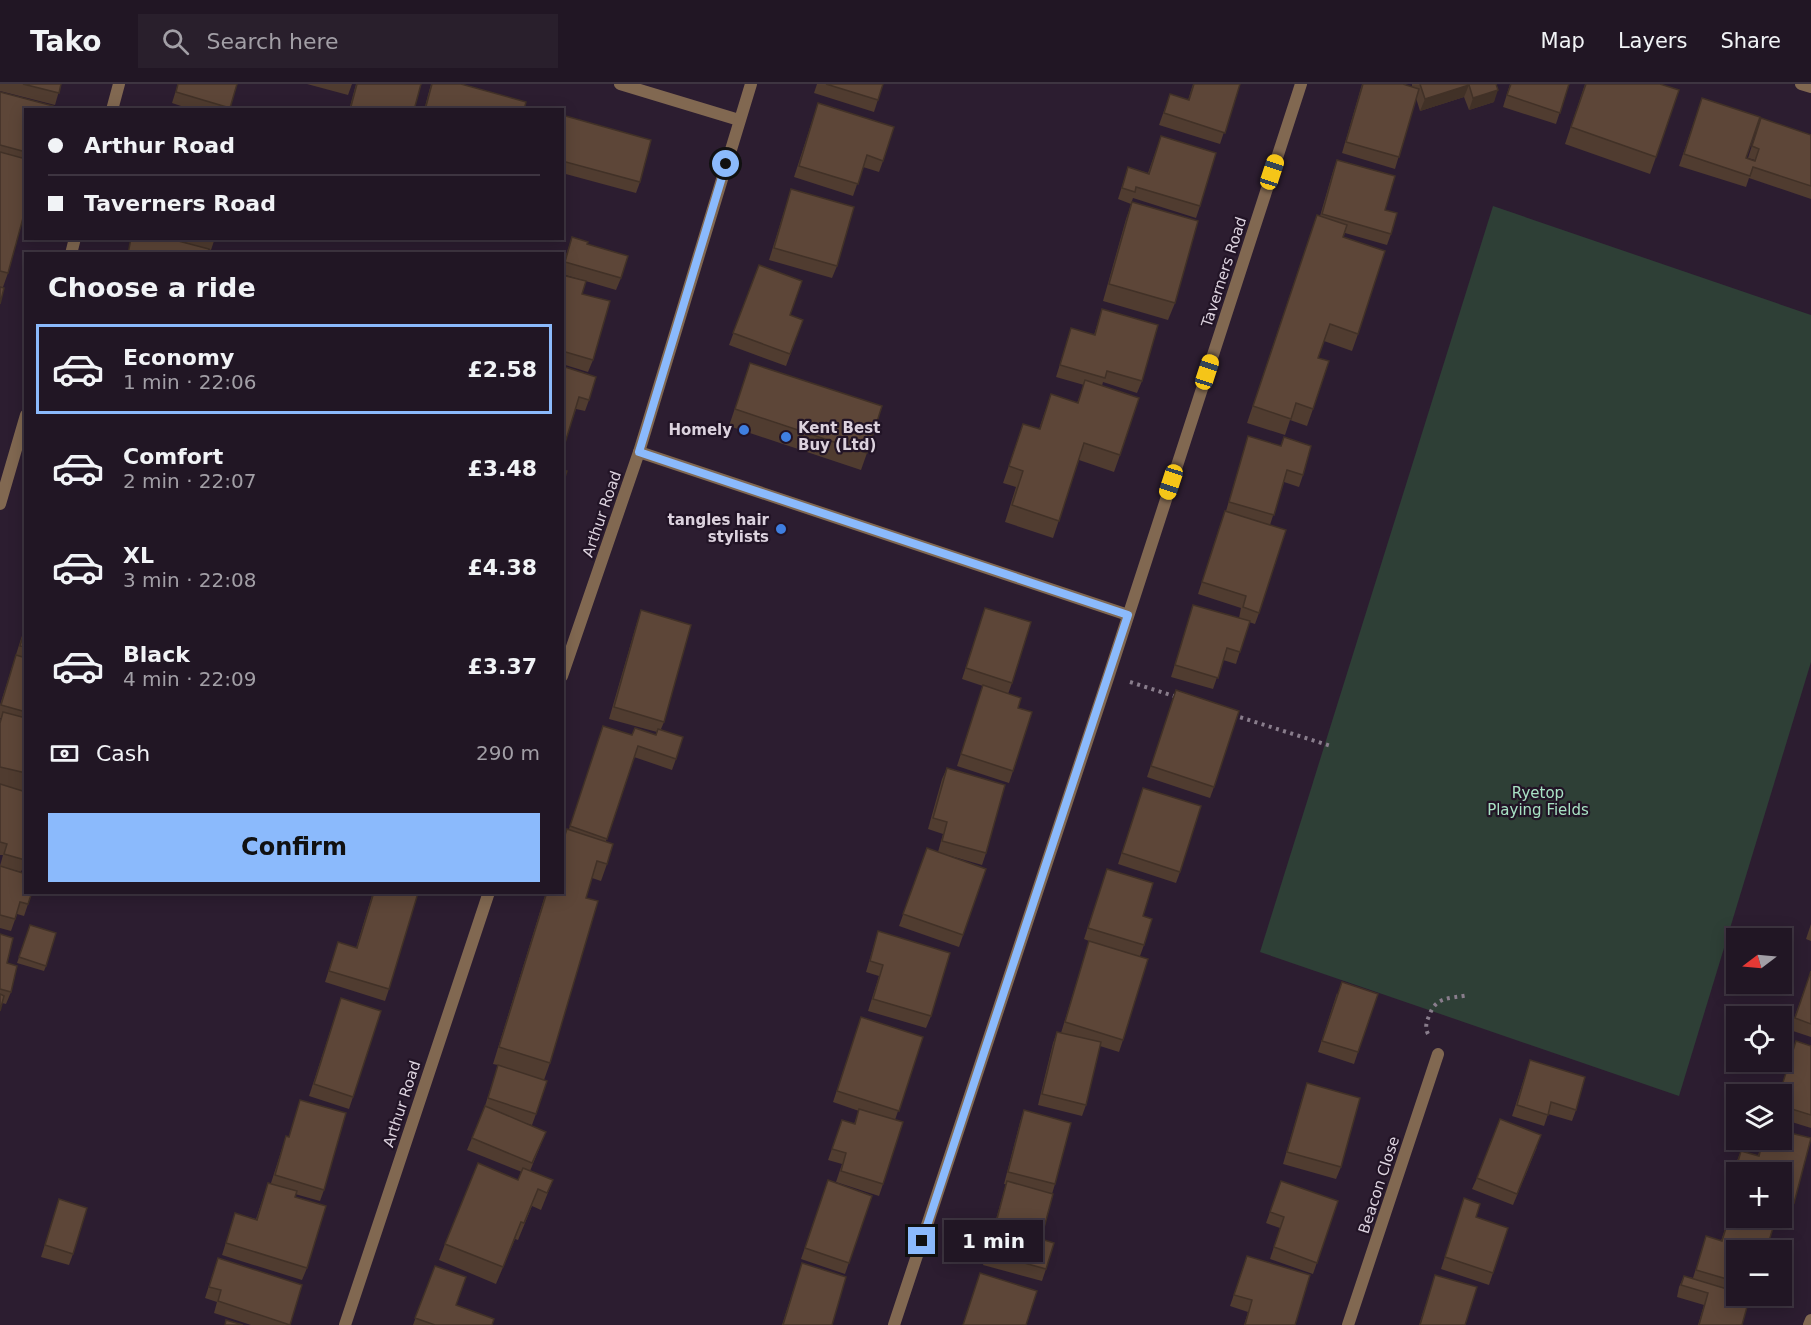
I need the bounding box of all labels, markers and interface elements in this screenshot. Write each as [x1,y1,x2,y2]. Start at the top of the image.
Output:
search box [138,14,558,68]
text: Tako [30,25,102,58]
icon: search [159,25,192,58]
text: Search here [207,29,339,54]
text: Map [1541,29,1585,53]
text: Layers [1618,29,1687,53]
text: Share [1720,29,1781,53]
text: Arthur Road [84,133,235,158]
route start [712,150,739,177]
car [1258,152,1286,192]
text: Taverners Road [84,191,276,216]
street label: Taverners Road [1197,215,1250,330]
text: Choose a ride [48,272,256,303]
icon: car [51,342,105,396]
text: Economy [123,345,234,370]
car [1193,352,1221,392]
text: £2.58 [467,357,537,382]
text: 1 min · 22:06 [123,370,257,394]
place label: Kent Best Buy (Ltd) [798,419,880,454]
place label: Homely [668,421,732,439]
marker: Homely [737,423,751,437]
marker: Kent Best Buy (Ltd) [779,430,793,444]
icon: car [51,441,105,495]
text: Comfort [123,444,223,469]
text: £3.48 [467,456,537,481]
car [1157,462,1185,502]
text: 2 min · 22:07 [123,469,257,493]
street label: Arthur Road [579,469,625,559]
place label: tangles hair stylists [667,511,770,546]
marker: tangles hair stylists [774,522,788,536]
icon: car [51,540,105,594]
text: XL [123,543,154,568]
text: £4.38 [467,555,537,580]
text: 3 min · 22:08 [123,568,257,592]
icon: car [51,639,105,693]
text: Black [123,642,190,667]
text: £3.37 [467,654,537,679]
text: 4 min · 22:09 [123,667,257,691]
icon: cash [48,737,81,770]
text: Cash [96,741,150,766]
text: 290 m [476,741,540,765]
park label: Ryetop Playing Fields [1487,784,1589,819]
button: Confirm [48,813,540,882]
north arrow [1726,928,1792,994]
map controls [1726,928,1792,1306]
button: locate [1726,1006,1792,1072]
street label: Arthur Road [380,1058,424,1150]
button: layers [1726,1084,1792,1150]
street label: Beacon Close [1355,1134,1403,1236]
button: + [1726,1162,1792,1228]
callout: 1 min [943,1220,1042,1262]
route end [908,1227,935,1254]
text: 1 min [962,1229,1025,1253]
button: − [1726,1240,1792,1306]

